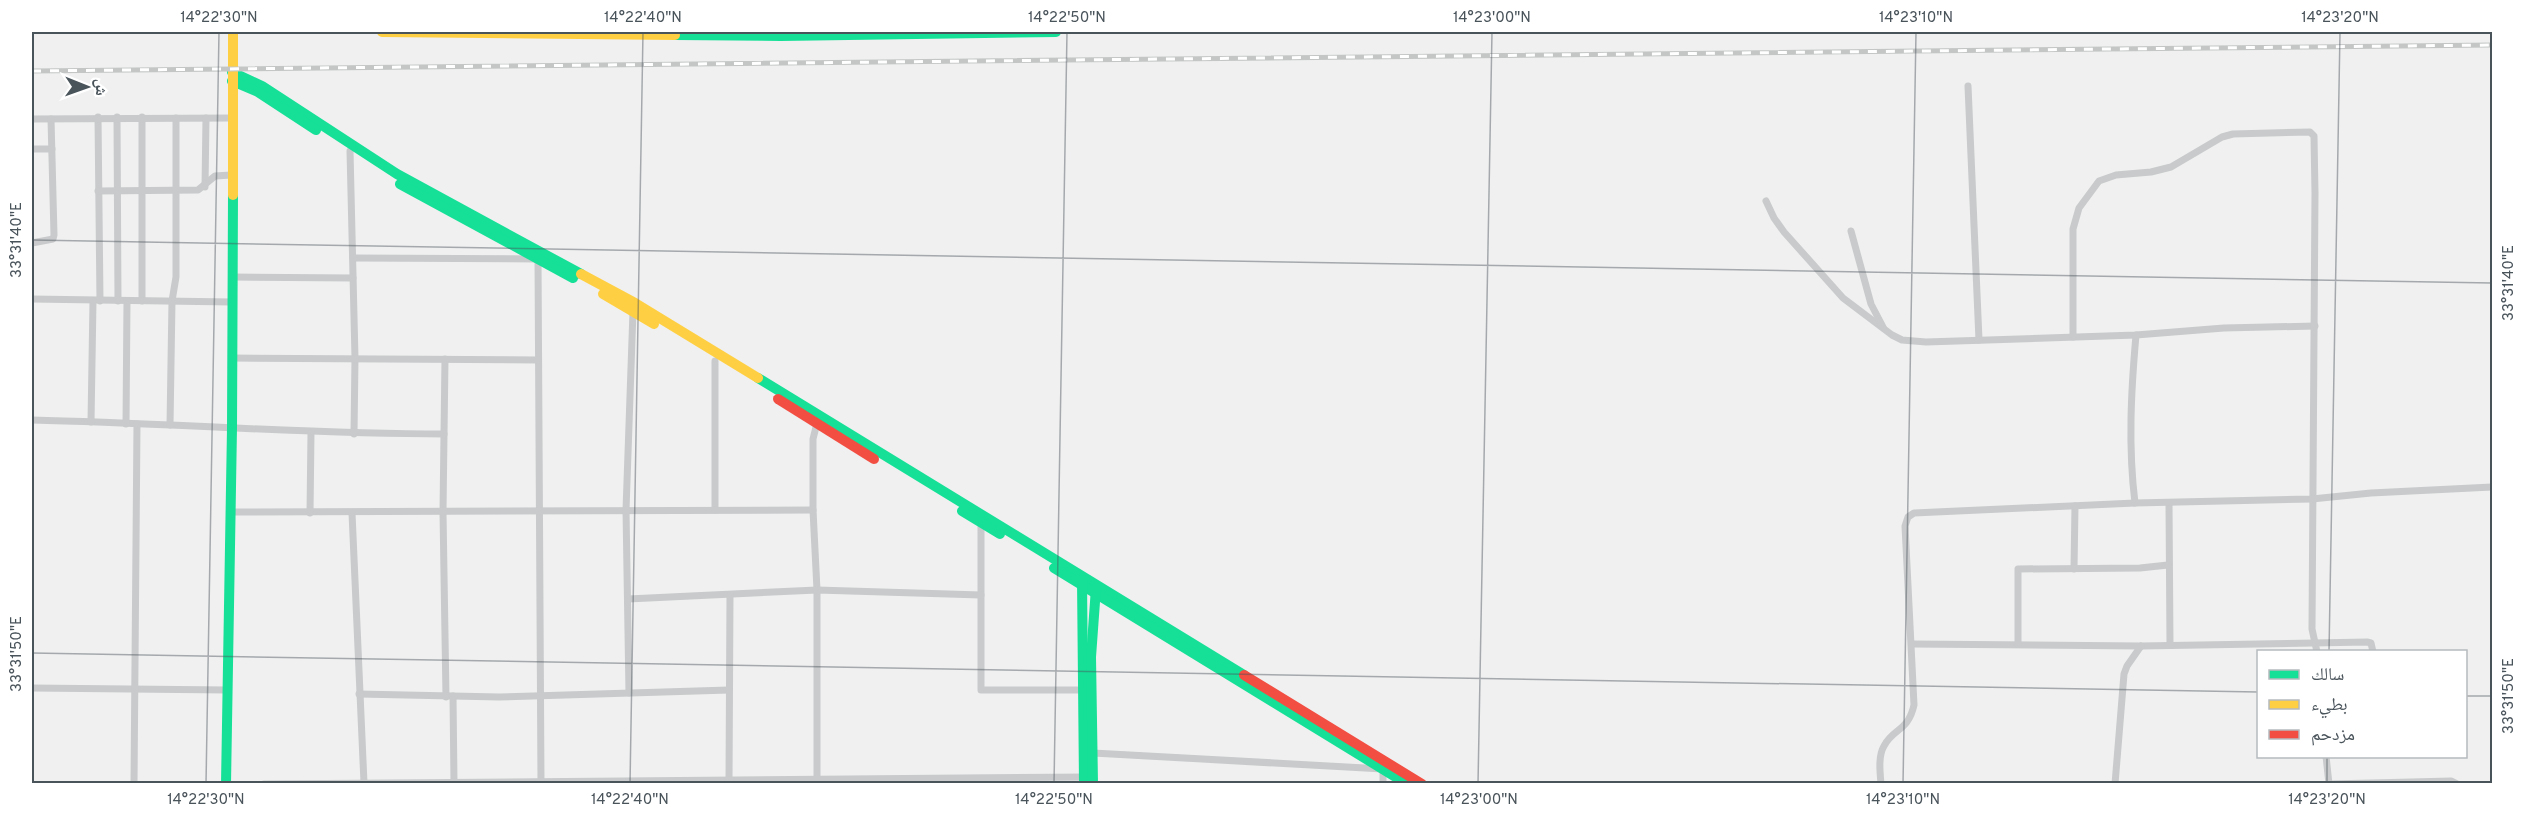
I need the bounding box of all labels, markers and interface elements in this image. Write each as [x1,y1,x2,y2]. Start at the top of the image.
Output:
text: 14°22'30"N [180,9,258,28]
text: 14°22'40"N [604,9,682,28]
text: 14°22'50"N [1028,9,1106,28]
text: 14°23'00"N [1453,9,1531,28]
text: 14°23'10"N [1879,9,1953,28]
text: 14°23'20"N [2301,9,2379,28]
north arrow [57,57,117,117]
text: ش [90,79,110,96]
text: 33°31'40"E [8,202,27,278]
text: 33°31'40"E [2500,245,2519,321]
text: 33°31'50"E [8,616,27,692]
legend [2257,650,2467,758]
text: 33°31'50"E [2500,658,2519,734]
text: سالك [2311,664,2344,687]
text: بطيء [2311,694,2348,719]
text: مزدحم [2311,724,2355,747]
text: 14°22'30"N [167,791,245,810]
text: 14°22'40"N [591,791,669,810]
text: 14°22'50"N [1015,791,1093,810]
text: 14°23'00"N [1440,791,1518,810]
text: 14°23'10"N [1866,791,1940,810]
text: 14°23'20"N [2288,791,2366,810]

